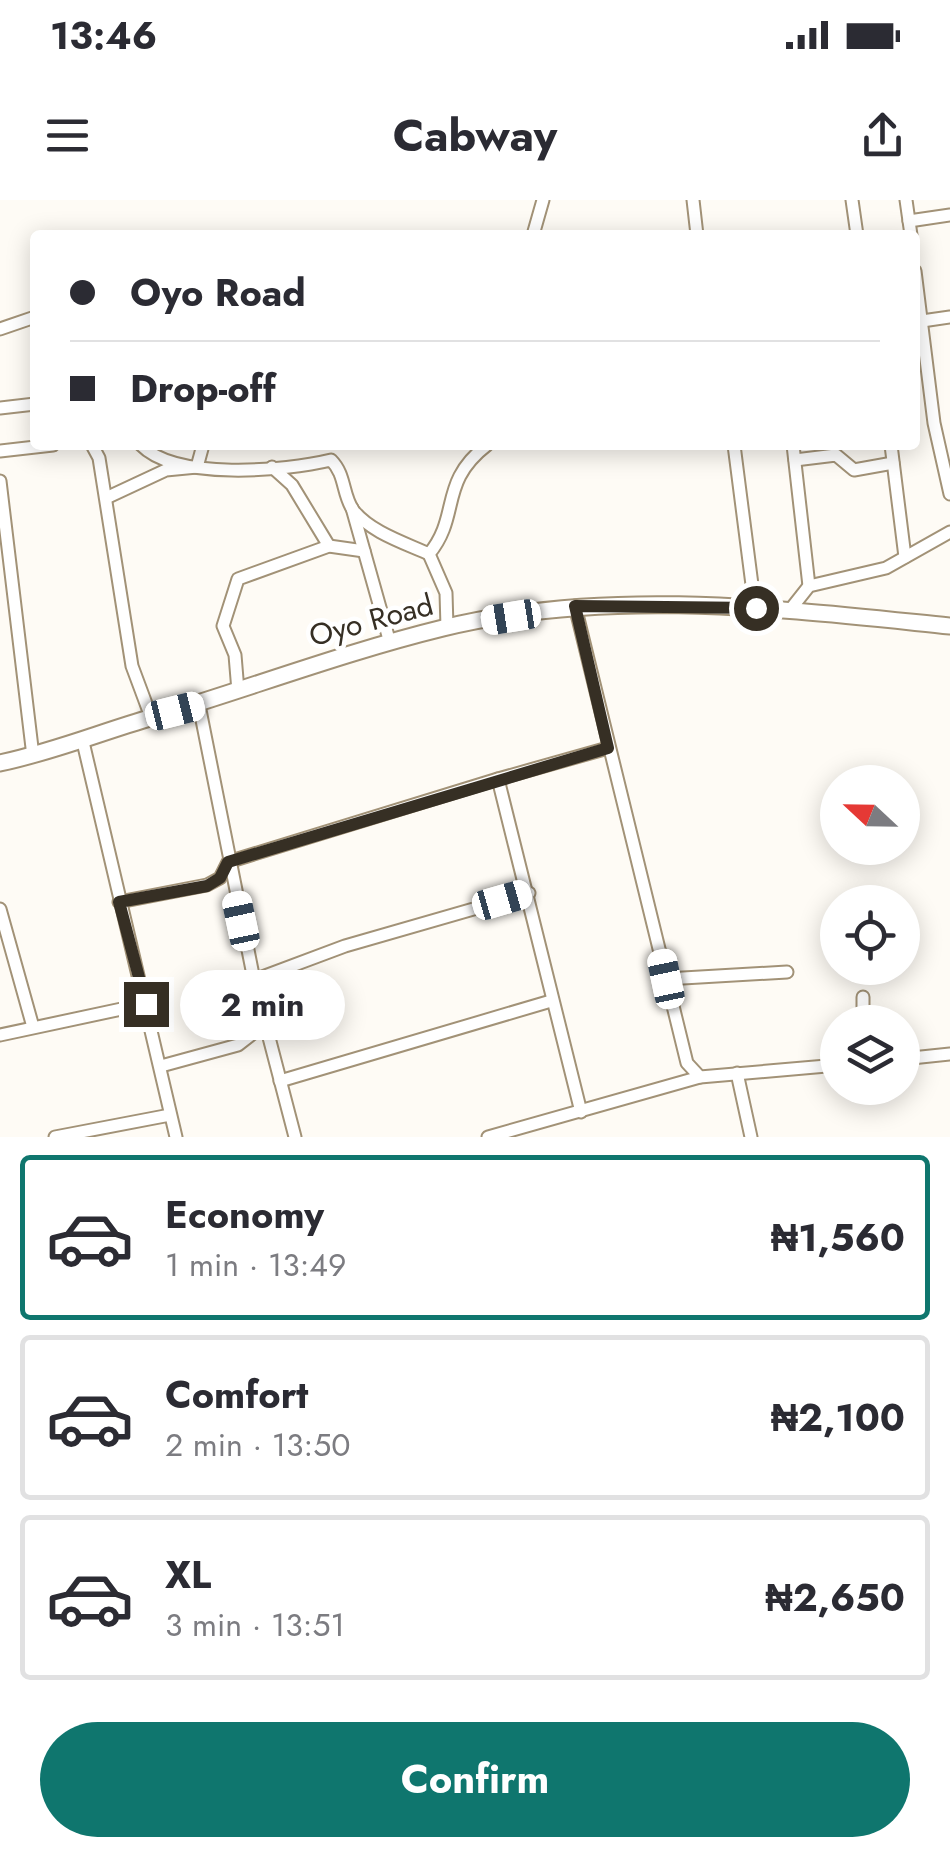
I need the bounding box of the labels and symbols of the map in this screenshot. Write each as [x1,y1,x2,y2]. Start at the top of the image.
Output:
street label: Oyo Road [304,583,438,657]
route start [734,586,779,631]
car [479,597,543,637]
car [142,689,208,733]
north arrow [820,765,920,865]
car [469,877,535,923]
car [220,889,262,953]
car [645,947,687,1011]
callout: 2 min [181,969,346,1039]
route end [124,982,169,1027]

